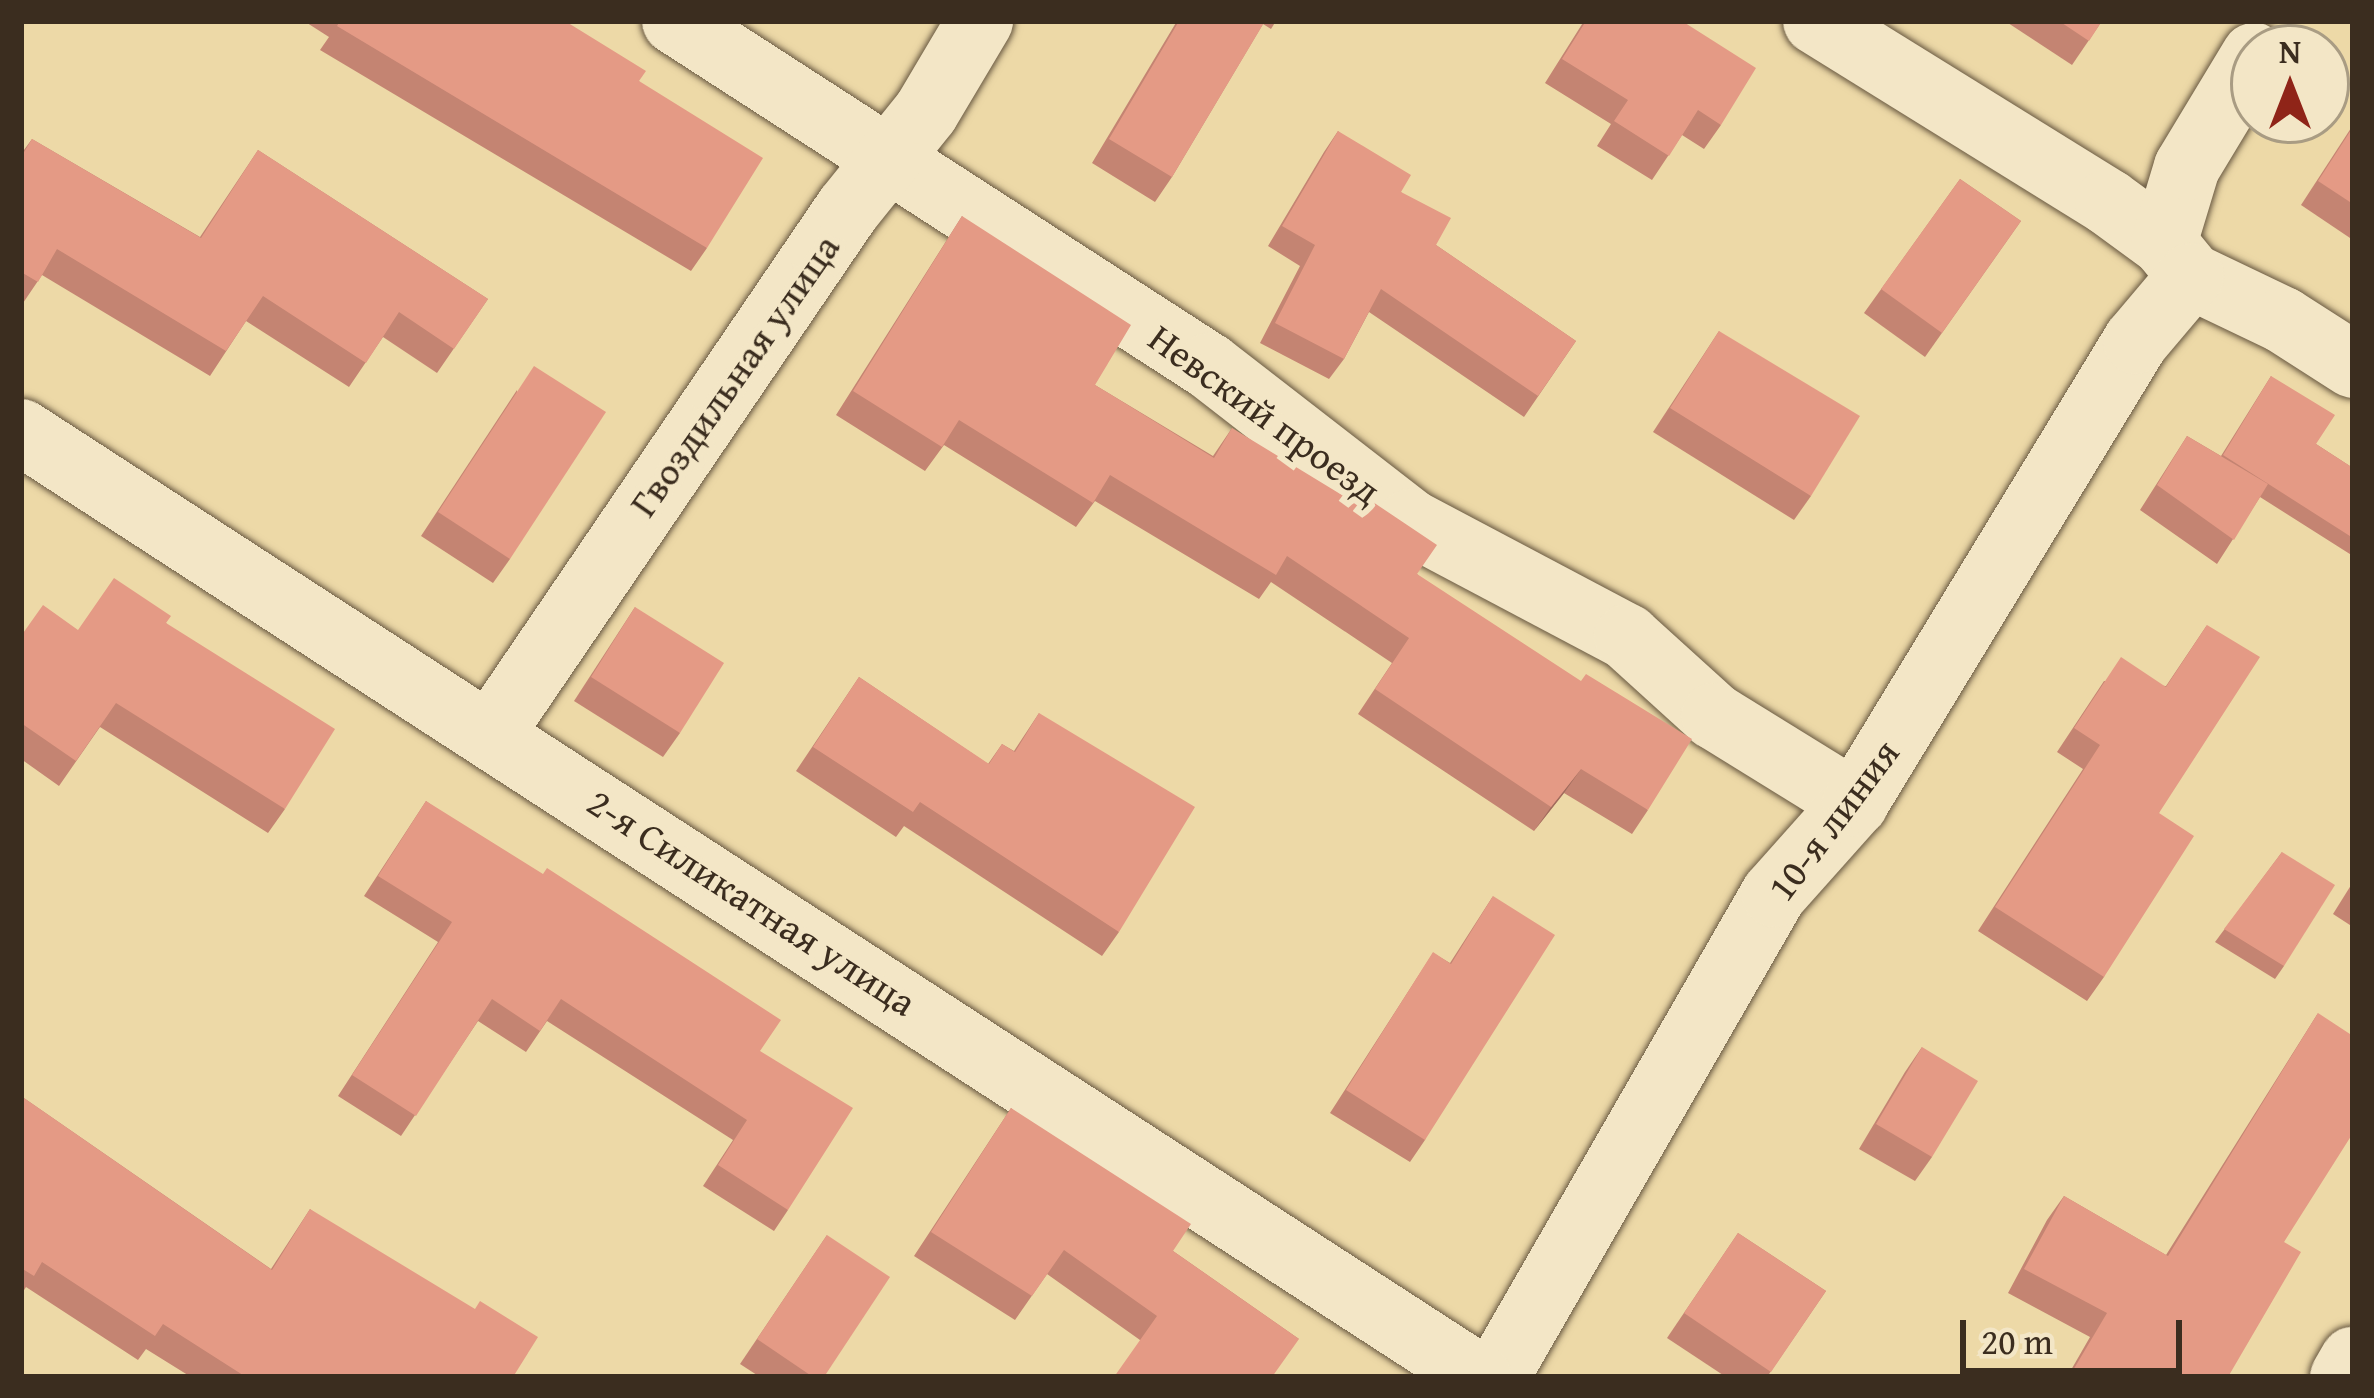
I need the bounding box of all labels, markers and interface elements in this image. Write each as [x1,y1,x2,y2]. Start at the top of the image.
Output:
north arrow [2230,24,2350,144]
text: N [2279,27,2301,75]
street label: Гвоздильная улица [619,225,849,525]
street label: Невский проезд [1140,314,1390,514]
street label: 10-я линия [1757,730,1909,910]
street label: 2-я Силикатная улица [579,778,925,1026]
scale bar [1966,1296,2188,1370]
text: 20 m [1981,1314,2053,1367]

